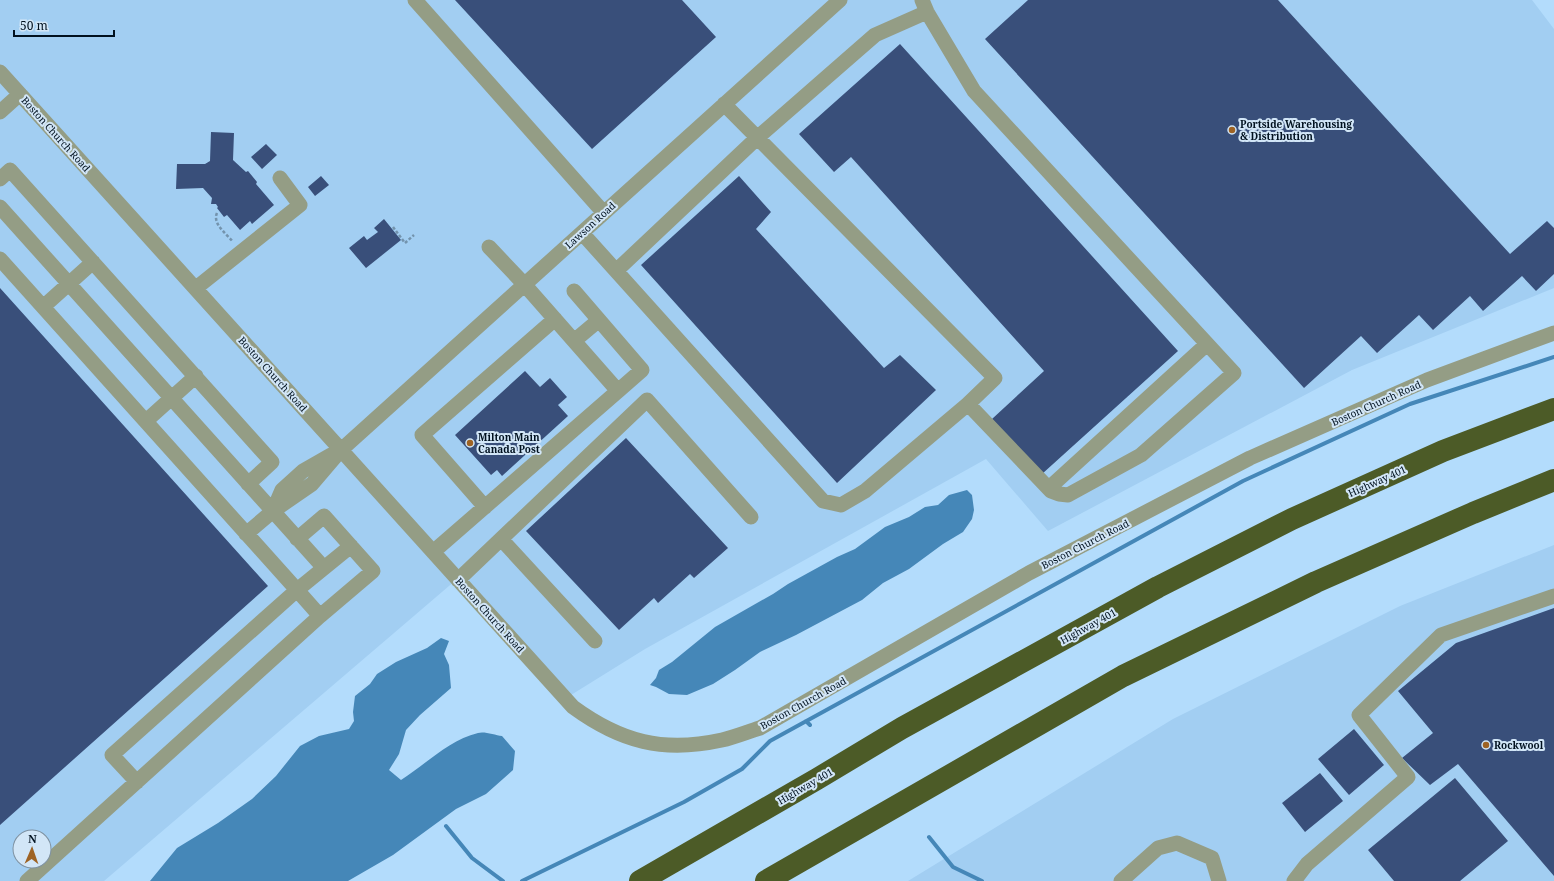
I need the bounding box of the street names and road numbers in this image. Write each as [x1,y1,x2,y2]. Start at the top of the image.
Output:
street label: Boston Church Road [18,93,94,175]
street label: Lawson Road [562,198,618,252]
street label: Boston Church Road [235,333,311,415]
street label: Boston Church Road [1329,377,1423,429]
street label: Highway 401 [1346,462,1408,500]
street label: Boston Church Road [1039,516,1131,572]
street label: Boston Church Road [452,574,528,656]
street label: Highway 401 [1058,605,1118,647]
street label: Boston Church Road [757,673,849,733]
street label: Highway 401 [775,764,835,808]

